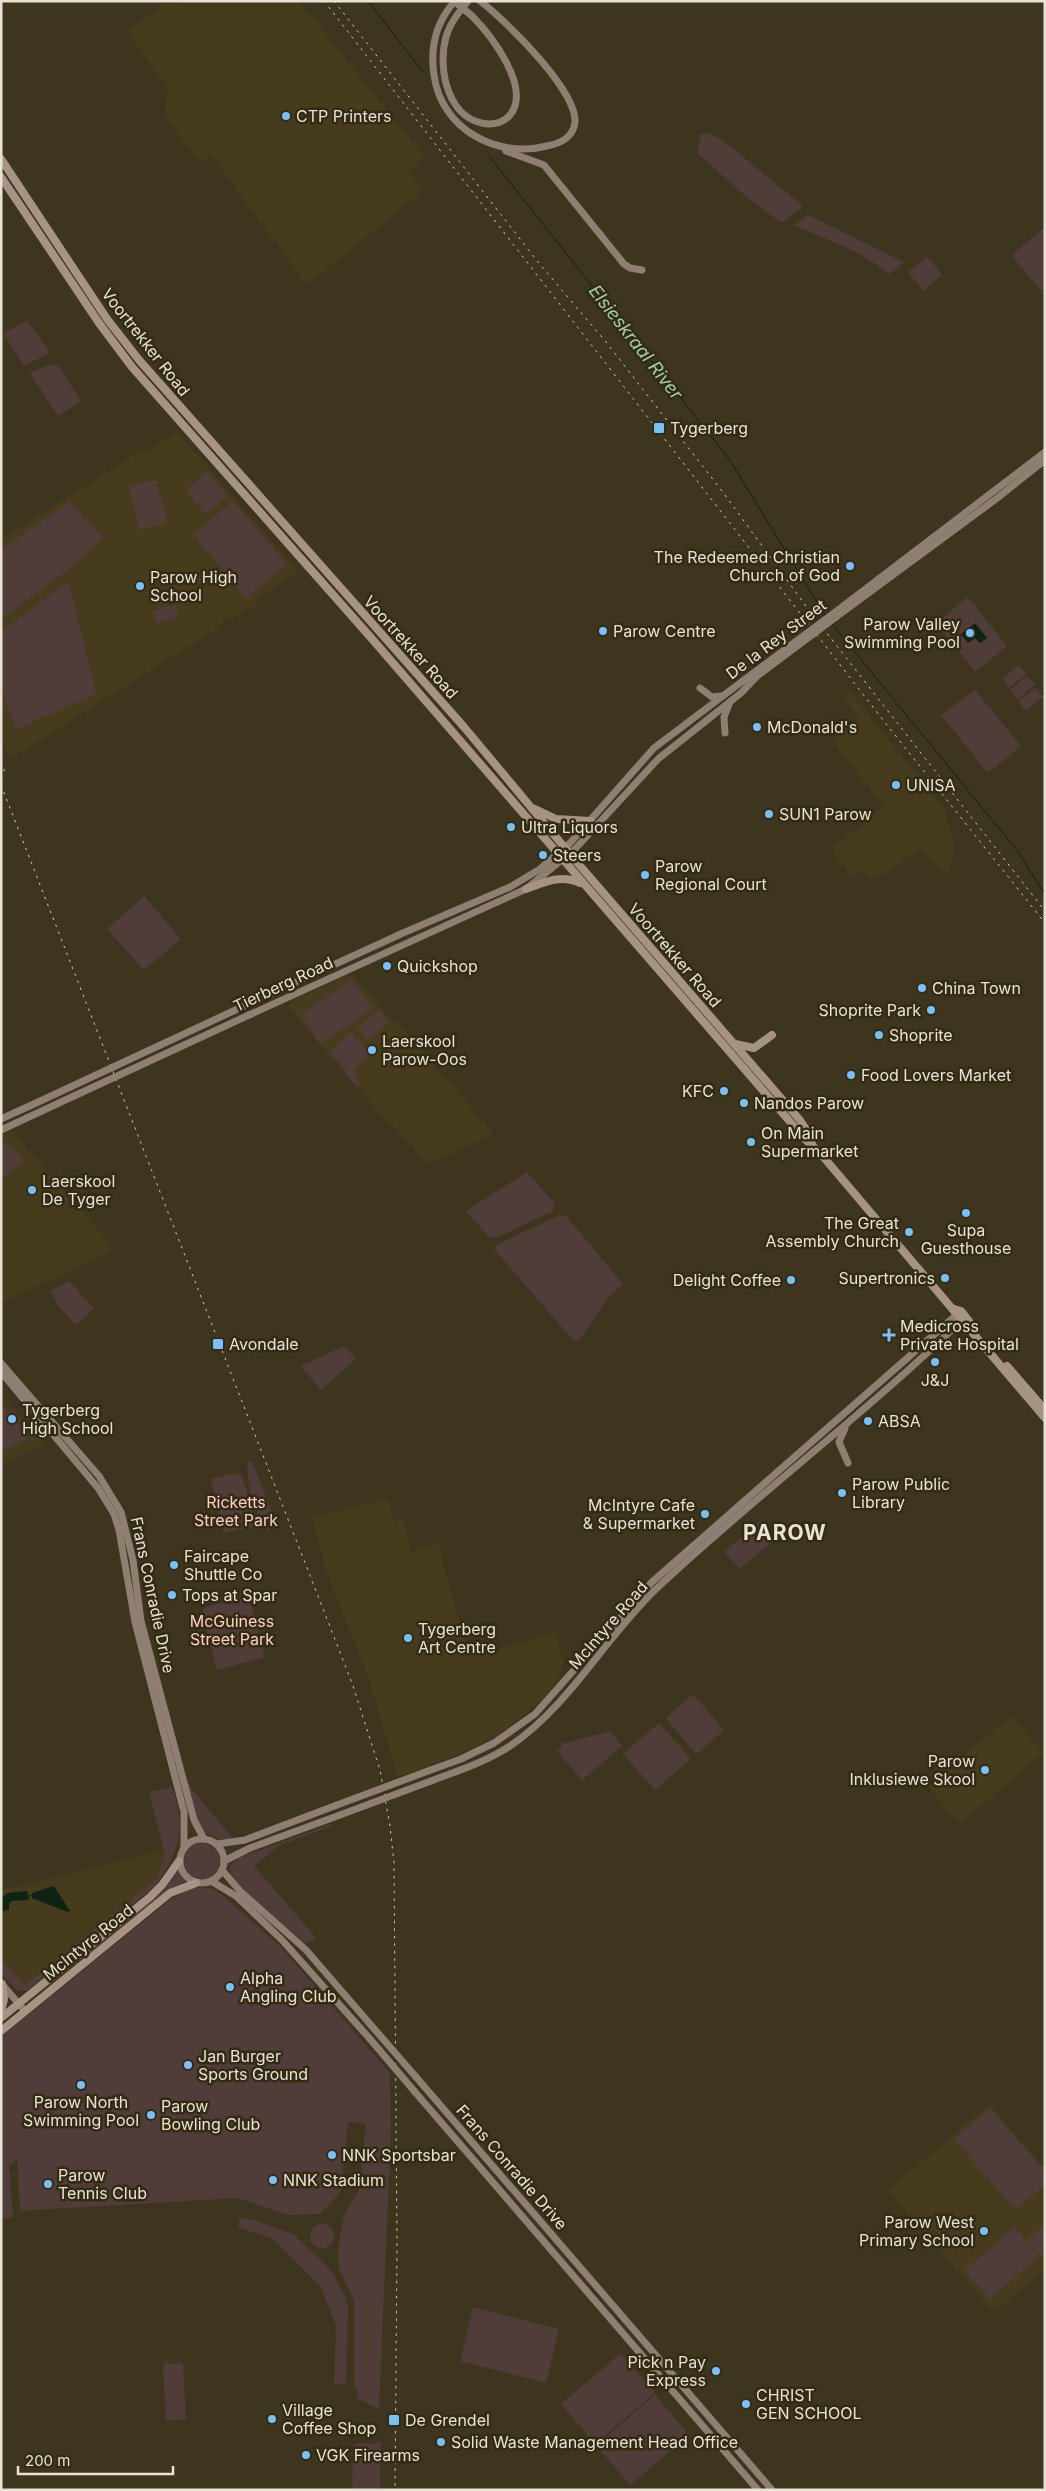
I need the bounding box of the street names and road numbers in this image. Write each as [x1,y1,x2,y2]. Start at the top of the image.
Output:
street label: Voortrekker Road [98,284,194,400]
street label: Voortrekker Road [360,591,462,703]
street label: De la Rey Street [722,595,830,683]
street label: Voortrekker Road [624,899,726,1011]
street label: Tierberg Road [230,952,336,1016]
street label: Frans Conradie Drive [127,1515,179,1675]
street label: McIntyre Road [564,1577,652,1673]
street label: McIntyre Road [39,1900,137,1984]
street label: Frans Conradie Drive [452,2100,572,2234]

